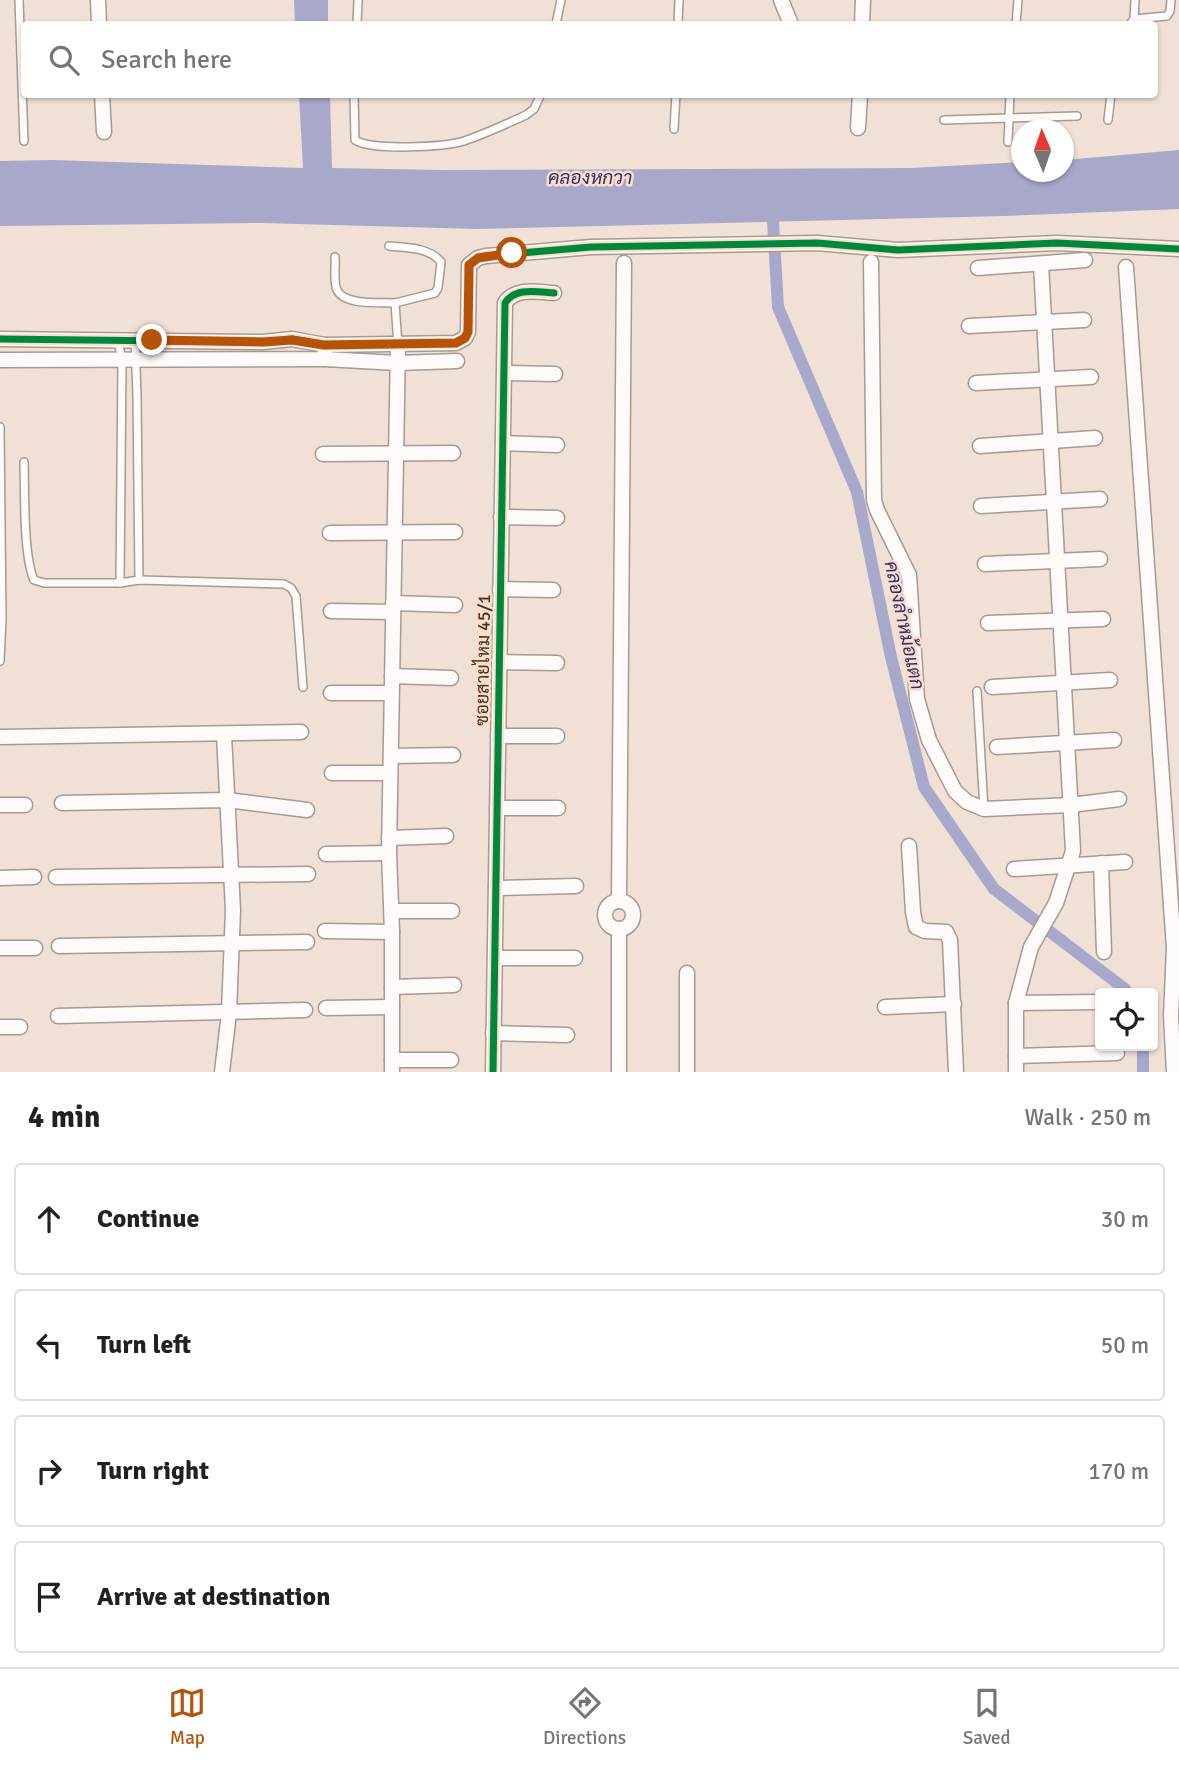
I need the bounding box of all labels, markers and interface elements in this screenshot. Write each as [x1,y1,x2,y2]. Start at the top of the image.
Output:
search box [21,21,1158,98]
icon: search [45,41,83,79]
text: Search here [101,44,232,76]
north arrow [1011,119,1074,182]
water label: คลองหกวา [548,166,632,190]
route start [496,237,527,268]
route end [136,324,167,355]
water label: คลองลำหม้อแตก [879,559,929,692]
street label: ซอยสายไหม 45/1 [469,594,495,726]
map controls [1095,988,1158,1051]
button: locate [1095,988,1158,1051]
text: 4 min [28,1099,100,1136]
text: Walk · 250 m [1025,1103,1151,1132]
icon: ahead [30,1200,68,1238]
text: Continue [97,1203,199,1235]
text: 30 m [1101,1205,1149,1234]
icon: left [30,1326,68,1364]
text: Turn left [97,1329,191,1361]
text: 50 m [1101,1331,1149,1360]
icon: right [30,1452,68,1490]
text: Turn right [97,1455,209,1487]
text: 170 m [1088,1457,1149,1486]
icon: arrive [30,1578,68,1616]
text: Arrive at destination [97,1581,330,1613]
tab: Map [168,1684,206,1750]
tab: Directions [543,1684,626,1750]
tab: Saved [963,1684,1011,1750]

